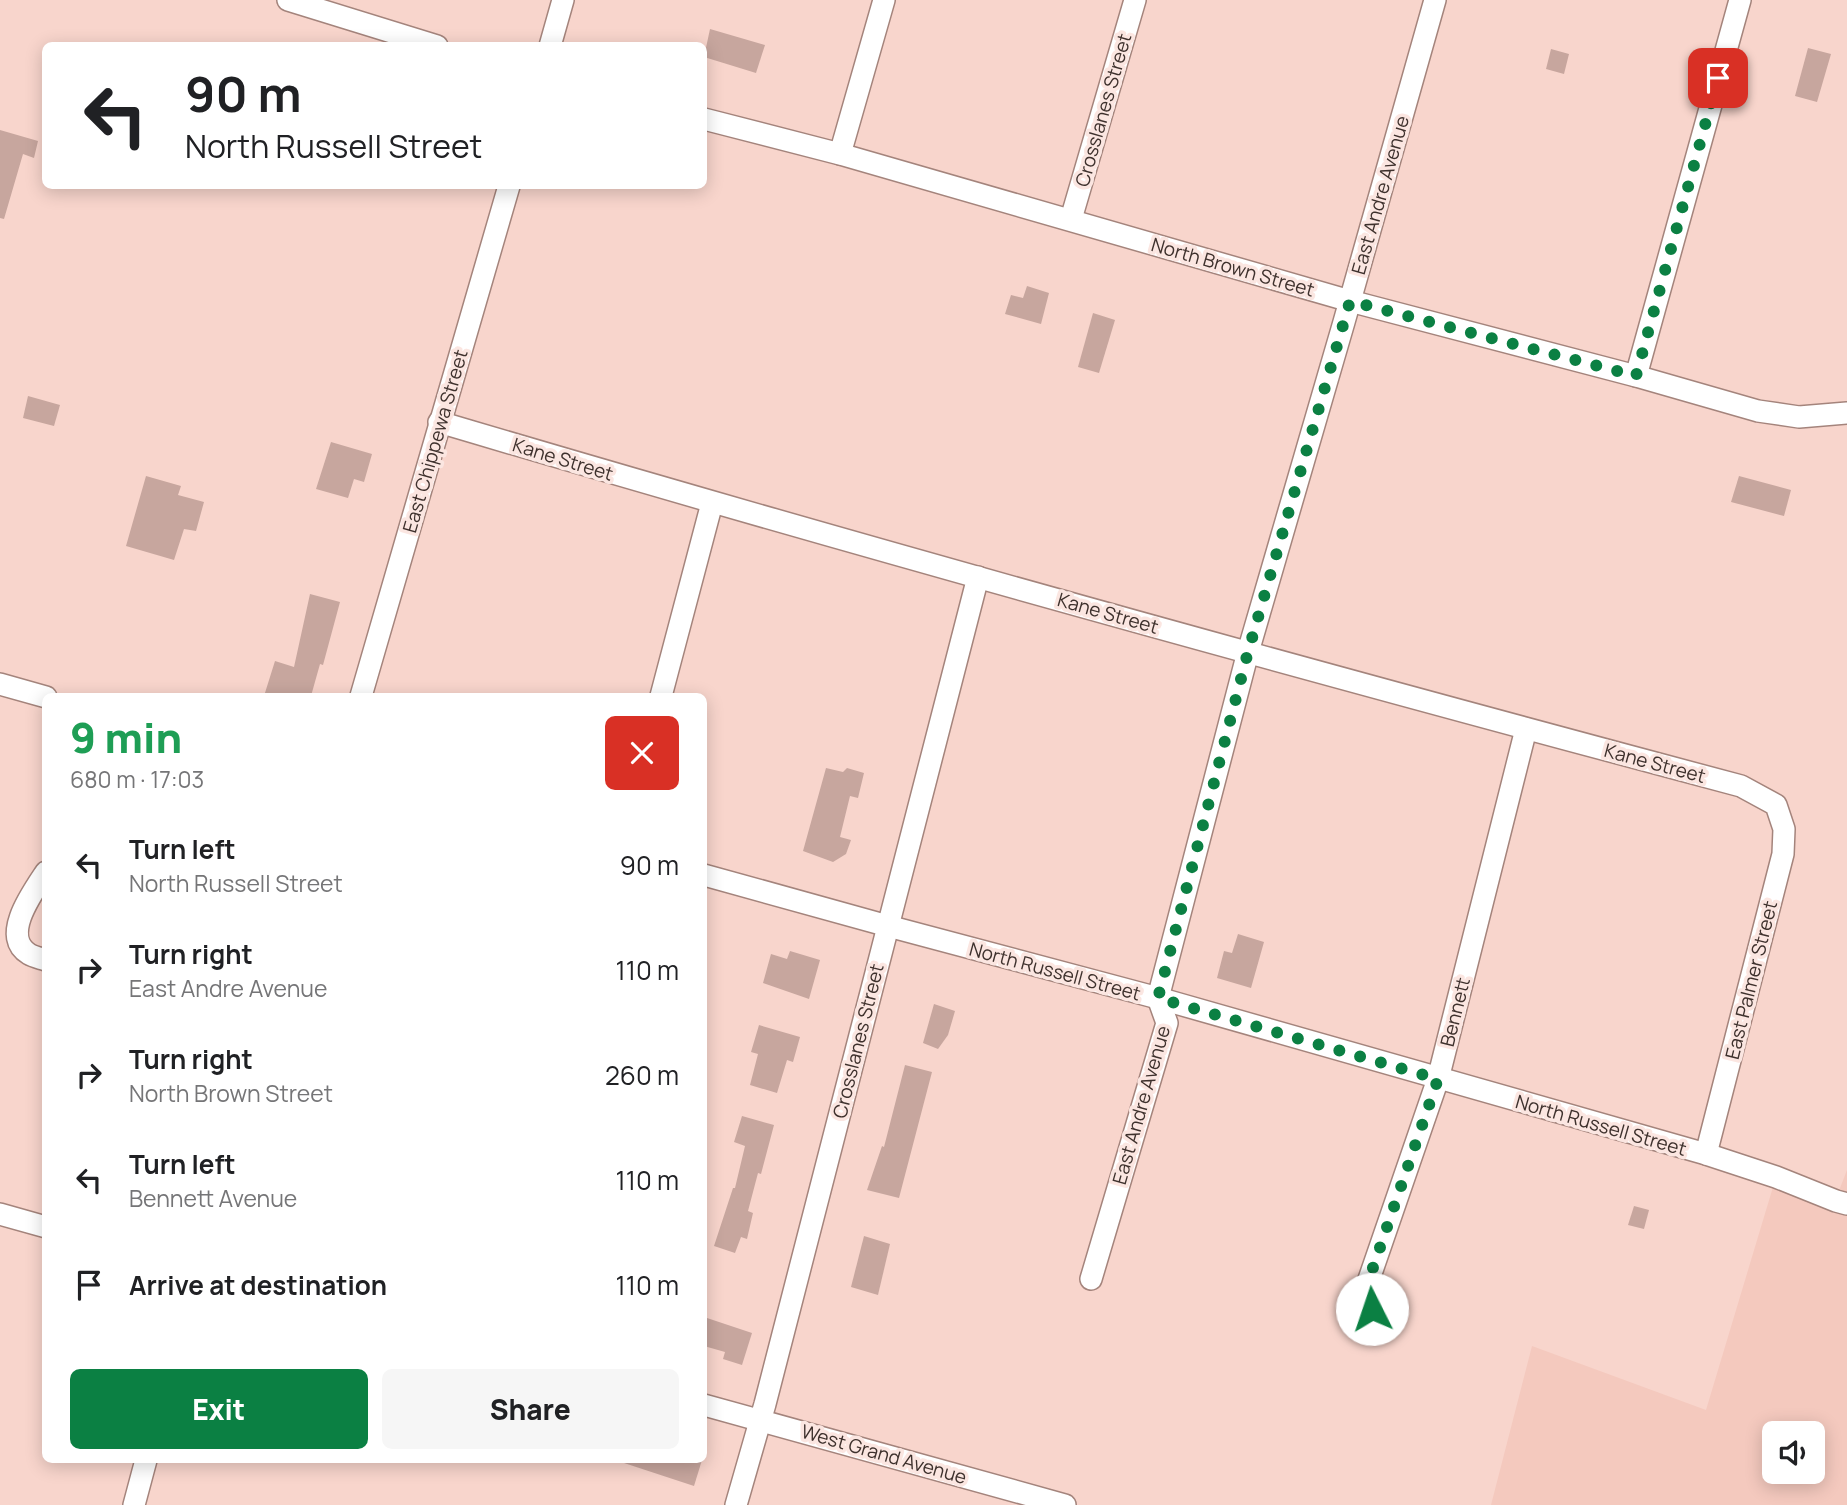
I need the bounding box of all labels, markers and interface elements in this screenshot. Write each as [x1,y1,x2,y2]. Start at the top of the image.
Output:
street label: Crosslanes Street [1069,30,1137,190]
pin [1688,48,1748,108]
icon: arrive [1699,59,1737,97]
text: 90 m [185,60,302,127]
icon: left [70,70,161,161]
street label: East Andre Avenue [1345,113,1415,277]
text: North Russell Street [185,124,482,168]
street label: North Brown Street [1148,231,1318,303]
street label: East Chippewa Street [396,346,474,536]
street label: Kane Street [510,431,616,487]
street label: Kane Street [1055,586,1161,640]
text: 9 min [70,708,182,766]
button: close [605,716,679,790]
street label: Kane Street [1602,737,1708,789]
text: 680 m · 17:03 [70,763,204,795]
text: Turn left [129,831,236,867]
icon: left [70,846,108,884]
text: 90 m [620,847,679,883]
text: North Russell Street [129,867,343,899]
street label: East Palmer Street [1719,898,1783,1062]
text: Turn right [129,936,253,972]
street label: North Russell Street [966,936,1144,1006]
icon: right [70,951,108,989]
text: 110 m [616,952,679,988]
street label: Crosslanes Street [826,961,890,1121]
text: East Andre Avenue [129,972,327,1004]
street label: Bennett [1434,975,1476,1049]
street label: East Andre Avenue [1106,1023,1176,1187]
text: Turn right [129,1041,253,1077]
icon: right [70,1056,108,1094]
text: 260 m [605,1057,679,1093]
text: North Brown Street [129,1077,333,1109]
street label: North Russell Street [1513,1088,1689,1162]
text: Turn left [129,1146,236,1182]
icon: left [70,1161,108,1199]
text: 110 m [616,1162,679,1198]
text: Bennett Avenue [129,1182,297,1214]
icon: arrive [70,1266,108,1304]
text: Arrive at destination [129,1267,387,1303]
text: 110 m [616,1267,679,1303]
position arrow [1335,1272,1409,1346]
button: Exit [70,1369,368,1449]
button: Share [382,1369,679,1449]
street label: West Grand Avenue [798,1418,970,1490]
map controls [1762,1421,1825,1484]
button: sound [1762,1421,1825,1484]

